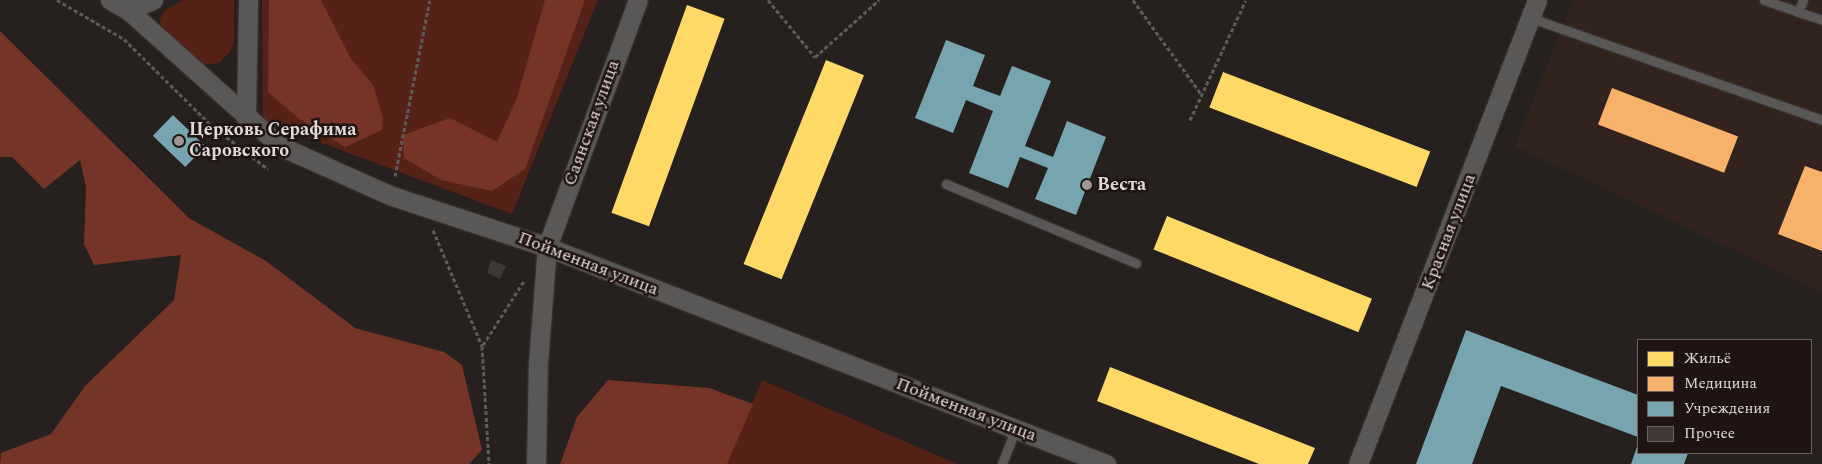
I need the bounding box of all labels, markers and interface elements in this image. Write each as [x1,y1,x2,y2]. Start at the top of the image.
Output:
street label: Саянская улица [559,57,625,189]
place label: Церковь Серафима Саровского [189,120,357,162]
marker: Церковь Серафима Саровского [173,135,185,147]
street label: Красная улица [1417,171,1481,293]
place label: Веста [1097,174,1146,196]
marker: Веста [1081,179,1093,191]
street label: Пойменная улица [515,227,661,301]
legend [1637,339,1812,454]
text: Жильё [1684,347,1731,370]
text: Медицина [1684,372,1757,395]
street label: Пойменная улица [893,373,1039,447]
text: Учреждения [1684,397,1770,420]
text: Прочее [1684,422,1735,445]

